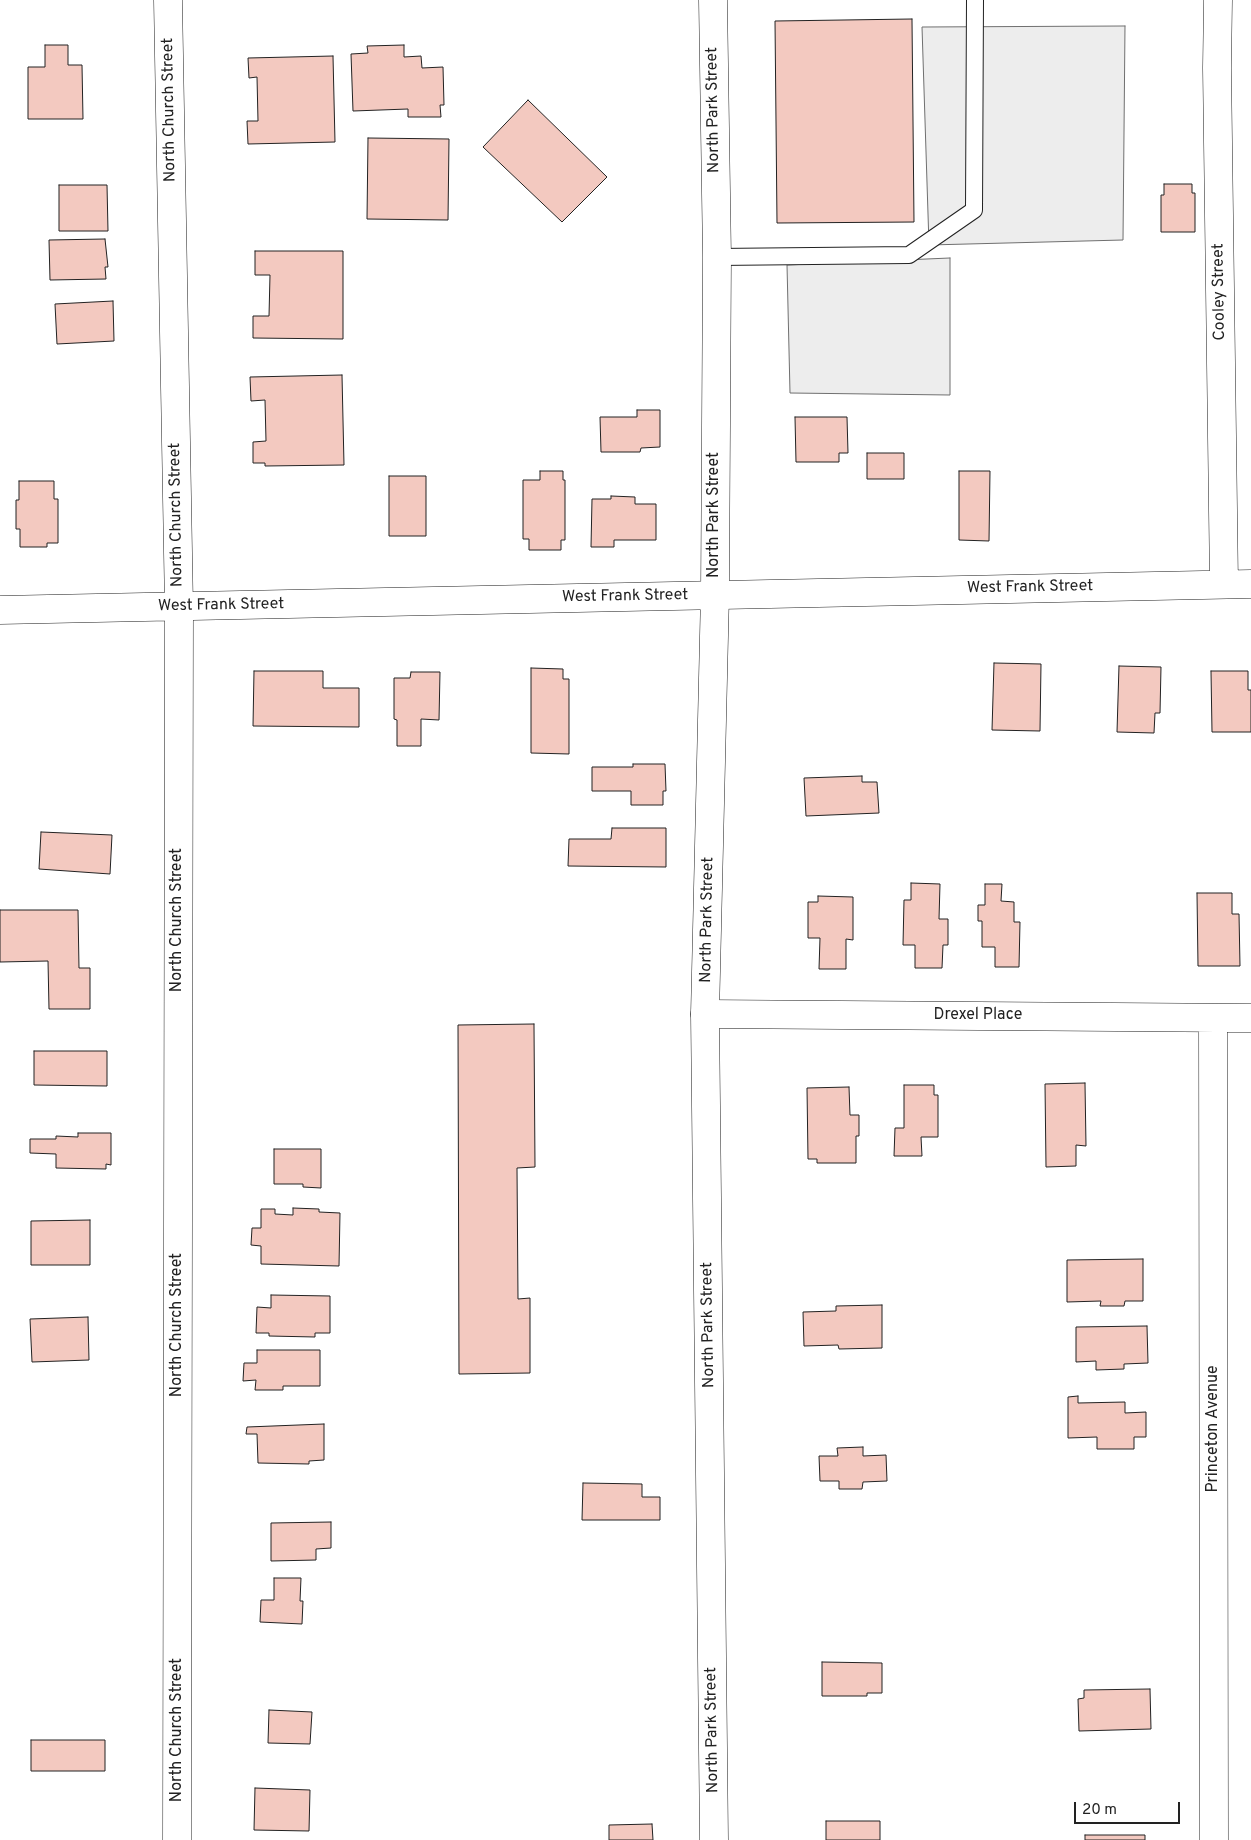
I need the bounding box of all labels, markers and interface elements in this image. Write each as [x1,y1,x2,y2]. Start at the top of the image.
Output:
street label: North Church Street [159,38,181,182]
street label: North Park Street [703,47,725,173]
street label: Cooley Street [1210,243,1230,341]
street label: North Church Street [166,443,188,587]
street label: North Park Street [705,452,725,578]
street label: West Frank Street [967,577,1093,599]
street label: West Frank Street [562,586,688,608]
street label: West Frank Street [158,595,284,617]
street label: North Church Street [168,848,188,992]
street label: North Park Street [697,857,719,983]
street label: Drexel Place [934,1006,1022,1026]
street label: North Church Street [168,1253,188,1397]
street label: North Park Street [698,1262,720,1388]
street label: Princeton Avenue [1204,1365,1224,1493]
street label: North Church Street [168,1658,188,1802]
street label: North Park Street [702,1667,724,1793]
scale bar [1076,1792,1182,1824]
text: 20 m [1082,1801,1117,1820]

